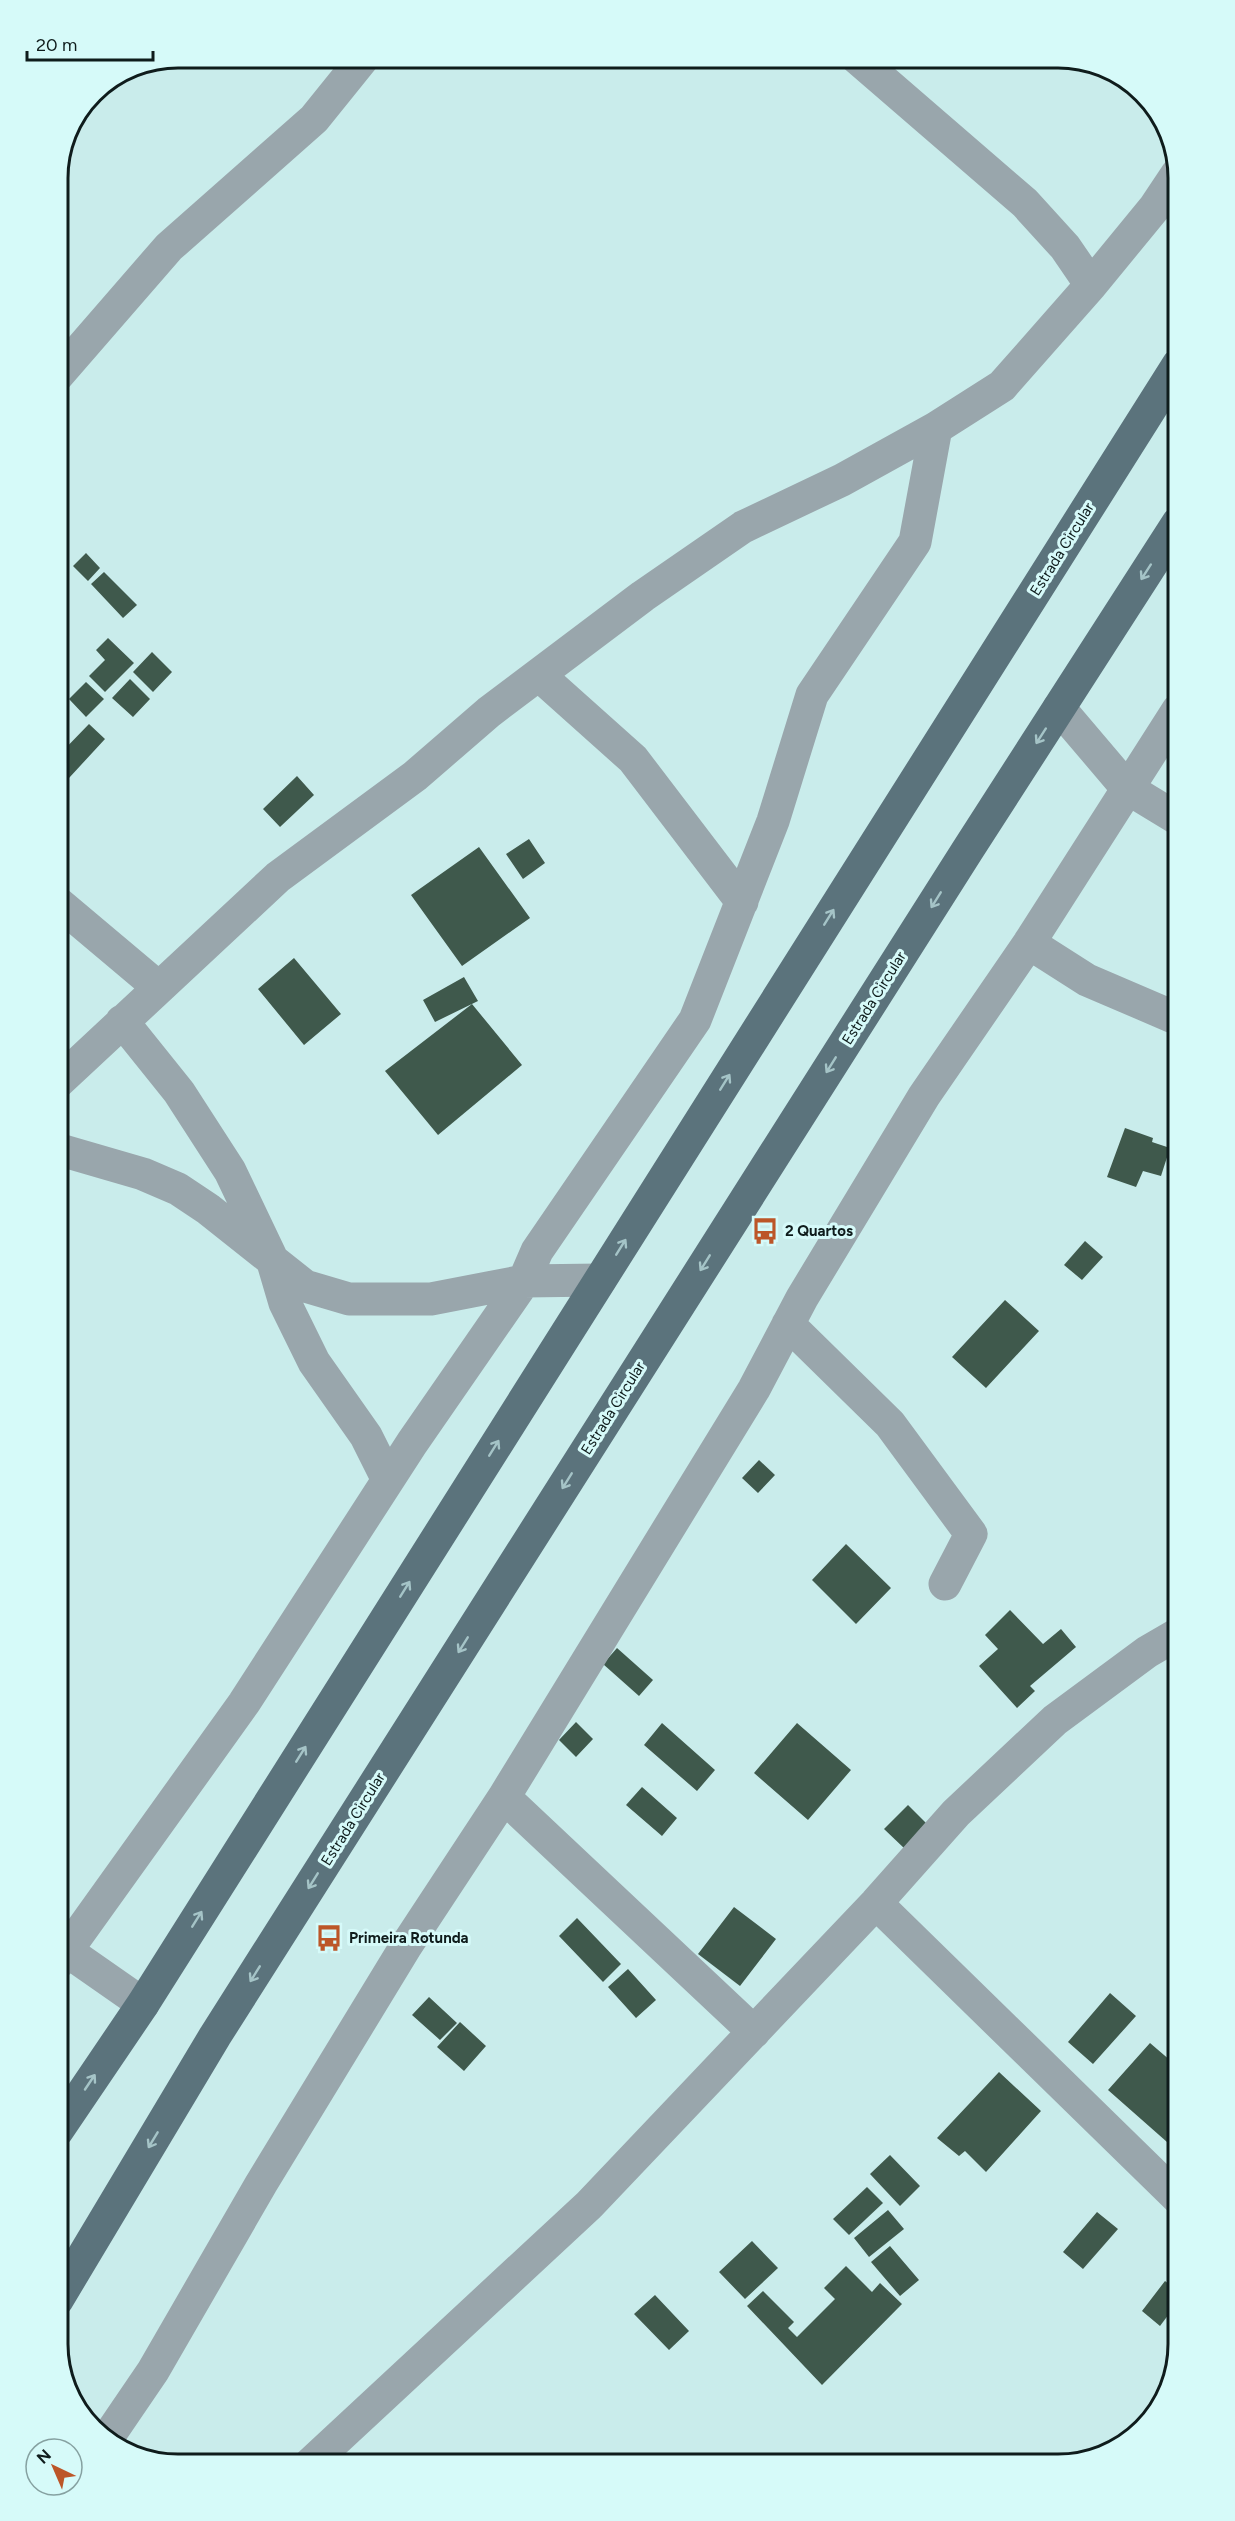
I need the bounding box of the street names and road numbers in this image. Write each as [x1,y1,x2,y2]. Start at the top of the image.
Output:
street label: Estrada Circular [1026,499,1098,599]
street label: Estrada Circular [838,948,910,1048]
street label: Estrada Circular [577,1358,649,1458]
street label: Estrada Circular [317,1769,389,1869]

